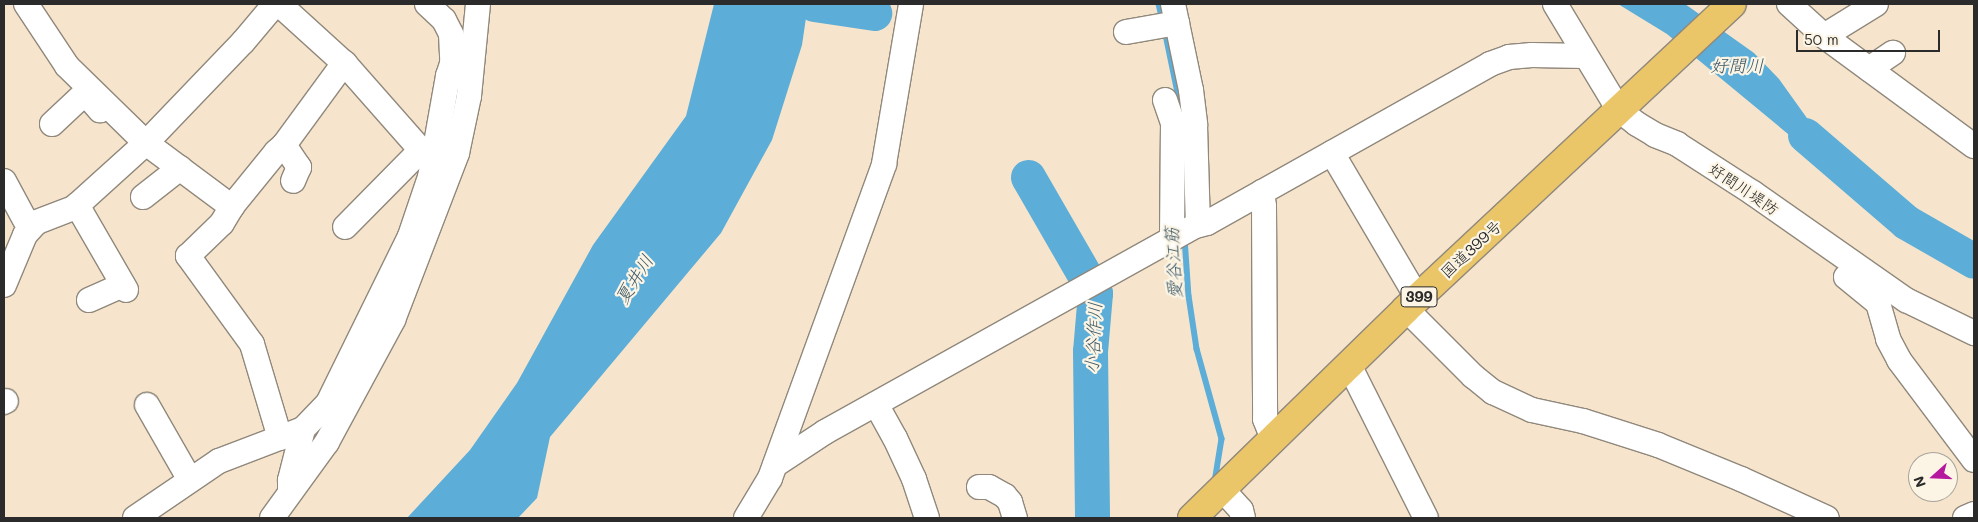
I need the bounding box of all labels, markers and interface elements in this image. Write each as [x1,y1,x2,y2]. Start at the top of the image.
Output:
scale bar [1798,20,1942,52]
text: 50 m [1804,29,1839,49]
water label: 好間川 [1710,54,1764,76]
street label: 好間川堤防 [1705,159,1783,219]
street label: 国道399号 [1437,216,1505,282]
water label: 愛谷江筋 [1160,226,1186,300]
water label: 夏井川 [611,250,657,308]
road number: 399 [1400,284,1438,310]
water label: 小谷作川 [1080,301,1106,375]
north arrow [1908,452,1958,502]
text: N [1909,474,1930,490]

